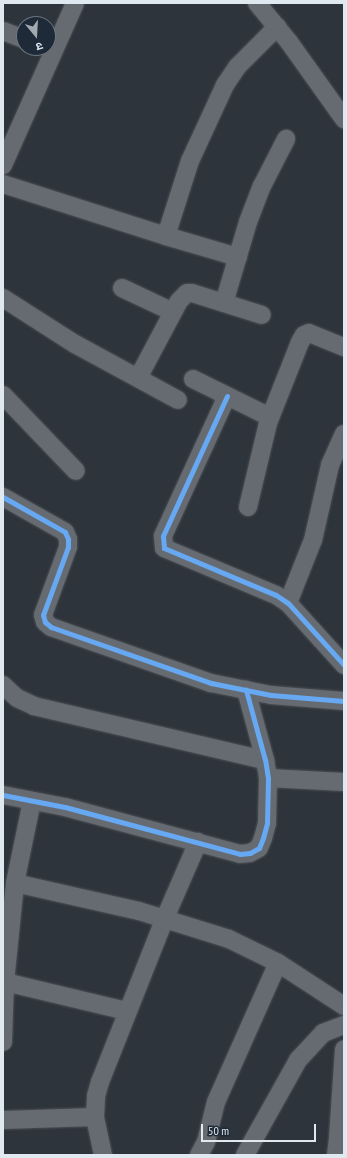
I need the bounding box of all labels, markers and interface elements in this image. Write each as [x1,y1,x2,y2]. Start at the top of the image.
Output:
north arrow [16,16,56,56]
text: उ [34,39,45,54]
scale bar [203,1116,318,1142]
text: 50 m [208,1123,229,1138]

